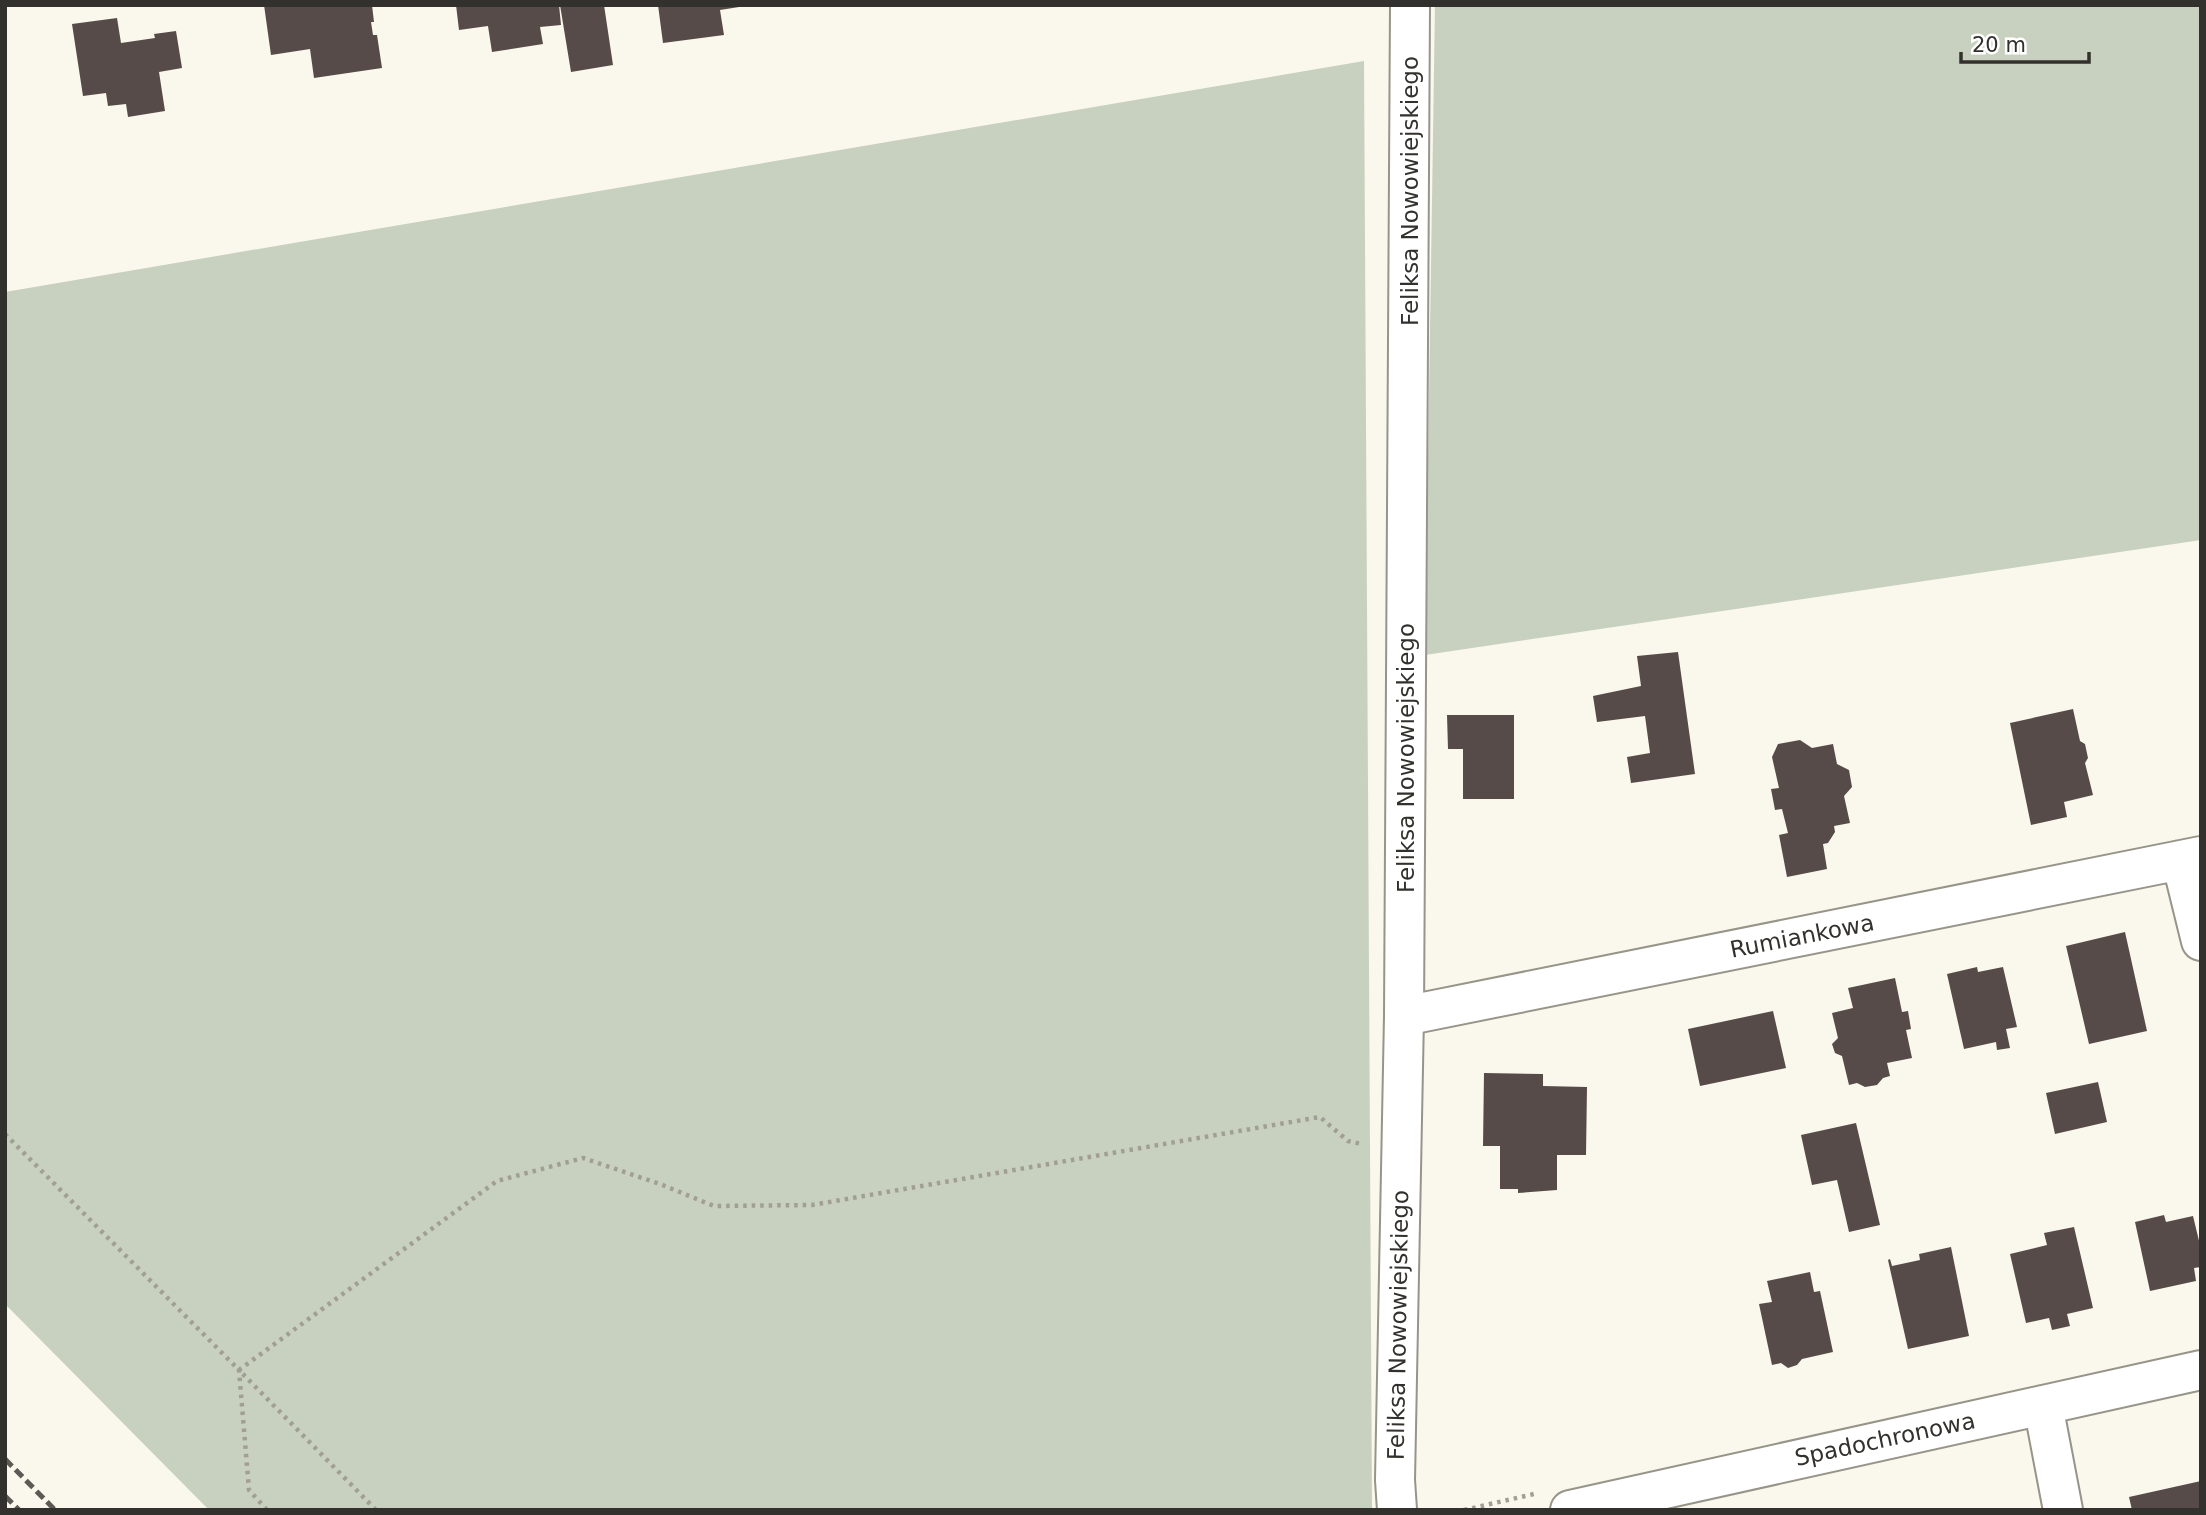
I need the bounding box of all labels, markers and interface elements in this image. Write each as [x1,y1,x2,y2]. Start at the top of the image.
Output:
scale bar [1961,21,2089,65]
text: 20 m [1972,33,2026,57]
street label: Feliksa Nowowiejskiego [1397,56,1423,326]
street label: Feliksa Nowowiejskiego [1393,623,1419,893]
street label: Rumiankowa [1728,909,1876,963]
street label: Feliksa Nowowiejskiego [1383,1190,1413,1460]
street label: Spadochronowa [1792,1407,1978,1471]

